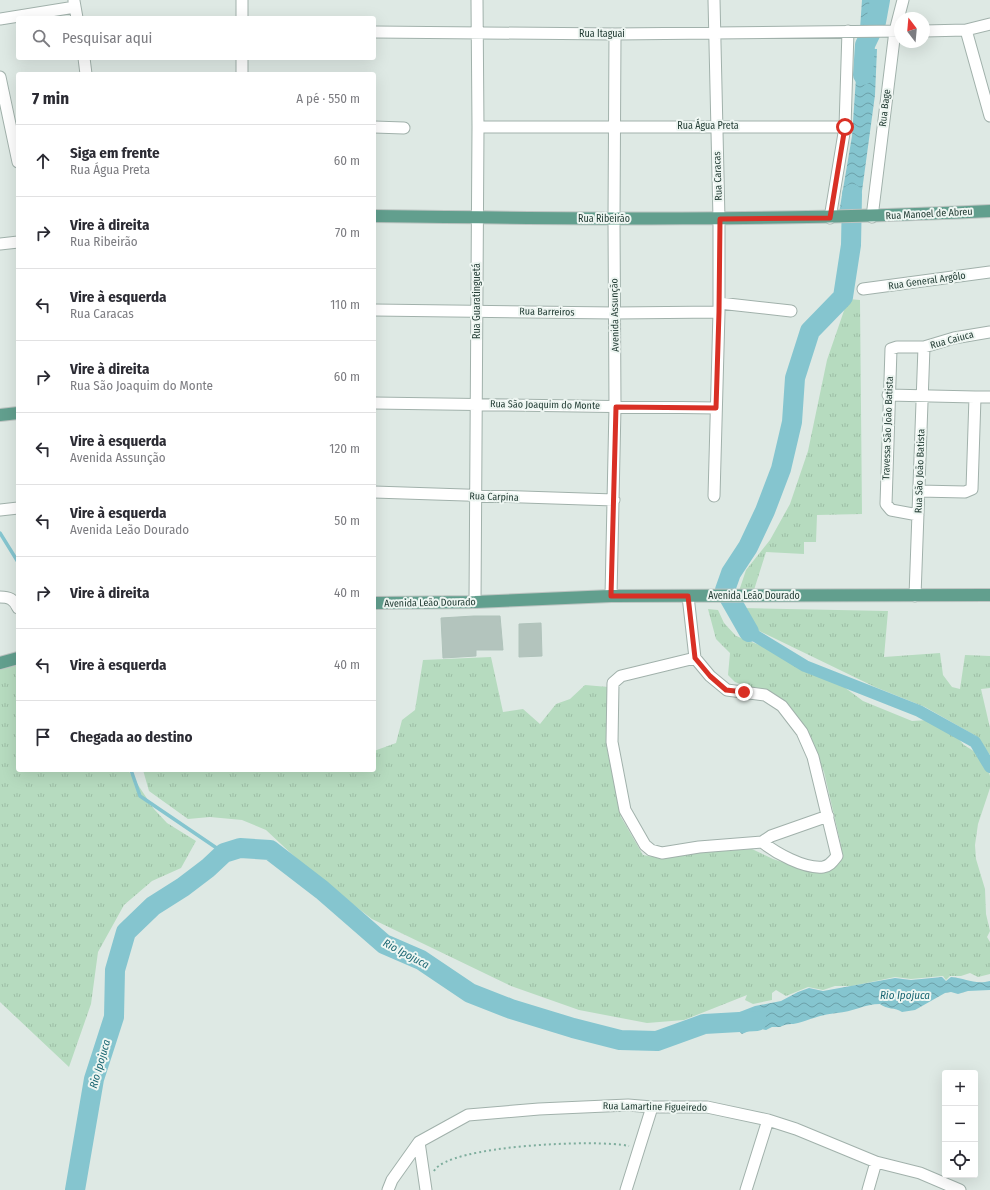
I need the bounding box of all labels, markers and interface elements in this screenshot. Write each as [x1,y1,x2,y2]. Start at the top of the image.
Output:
north arrow [894,12,930,48]
search box [16,16,376,60]
icon: search [30,27,52,49]
street label: Rua Itaguai [579,28,625,40]
text: Pesquisar aqui [62,29,152,47]
text: 7 min [32,88,69,109]
street label: Rua Bage [877,89,893,127]
text: A pé · 550 m [296,91,360,106]
street label: Rua Água Preta [677,118,739,132]
route start [836,118,854,136]
text: Siga em frente [70,144,160,162]
icon: ahead [32,150,54,172]
street label: Rua Caracas [711,151,725,201]
text: 60 m [334,153,360,168]
text: Rua Água Preta [70,162,150,177]
street label: Rua Manoel de Abreu [885,206,973,222]
street label: Rua Ribeirão [578,213,630,225]
text: Vire à direita [70,216,149,234]
icon: right [32,222,54,244]
text: 70 m [335,225,360,240]
text: Rua Ribeirão [70,234,138,249]
street label: Rua Guaratinguetá [471,263,483,339]
street label: Rua General Argôlo [888,270,966,292]
street label: Avenida Assunção [608,278,622,352]
text: Vire à esquerda [70,288,167,306]
icon: left [32,294,54,316]
text: 110 m [330,297,360,312]
text: Rua Caracas [70,306,134,321]
street label: Rua Barreiros [519,306,575,318]
street label: Rua Caiuca [929,328,975,352]
text: Vire à direita [70,360,149,378]
icon: right [32,366,54,388]
text: 60 m [334,369,360,384]
street label: Travessa São João Batista [880,376,896,480]
text: Rua São Joaquim do Monte [70,378,213,393]
street label: Rua São Joaquim do Monte [490,398,600,412]
street label: Rua São João Batista [913,429,927,513]
text: Vire à esquerda [70,432,167,450]
icon: left [32,438,54,460]
text: 120 m [329,441,360,456]
text: Avenida Assunção [70,450,166,465]
street label: Rua Carpina [469,490,519,504]
text: Vire à esquerda [70,504,167,522]
icon: left [32,510,54,532]
text: 50 m [334,513,360,528]
text: Avenida Leão Dourado [70,522,189,537]
icon: right [32,582,54,604]
text: Vire à direita [70,584,149,602]
text: 40 m [334,585,360,600]
street label: Avenida Leão Dourado [708,590,800,602]
street label: Avenida Leão Dourado [384,596,476,610]
icon: left [32,654,54,676]
text: Vire à esquerda [70,656,167,674]
text: 40 m [334,657,360,672]
route end [735,683,753,701]
icon: arrive [32,726,54,748]
text: Chegada ao destino [70,728,192,746]
water label: Rio Ipojuca [381,936,431,972]
water label: Rio Ipojuca [880,989,930,1002]
water label: Rio Ipojuca [87,1038,113,1090]
map controls [942,1070,978,1178]
button: + [942,1070,978,1106]
street label: Rua Lamartine Figueiredo [603,1100,707,1114]
button: − [942,1106,978,1142]
button: locate [942,1142,978,1178]

